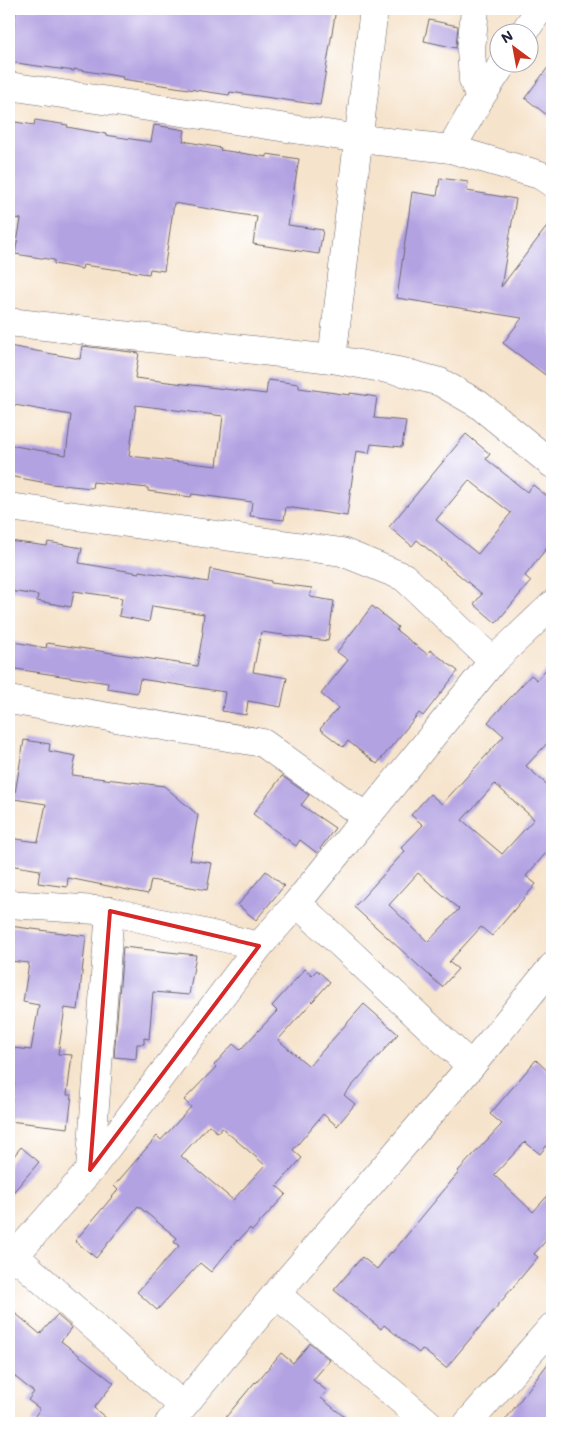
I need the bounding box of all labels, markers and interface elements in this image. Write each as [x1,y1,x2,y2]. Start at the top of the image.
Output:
north arrow [488,22,538,72]
text: N [497,26,516,47]

